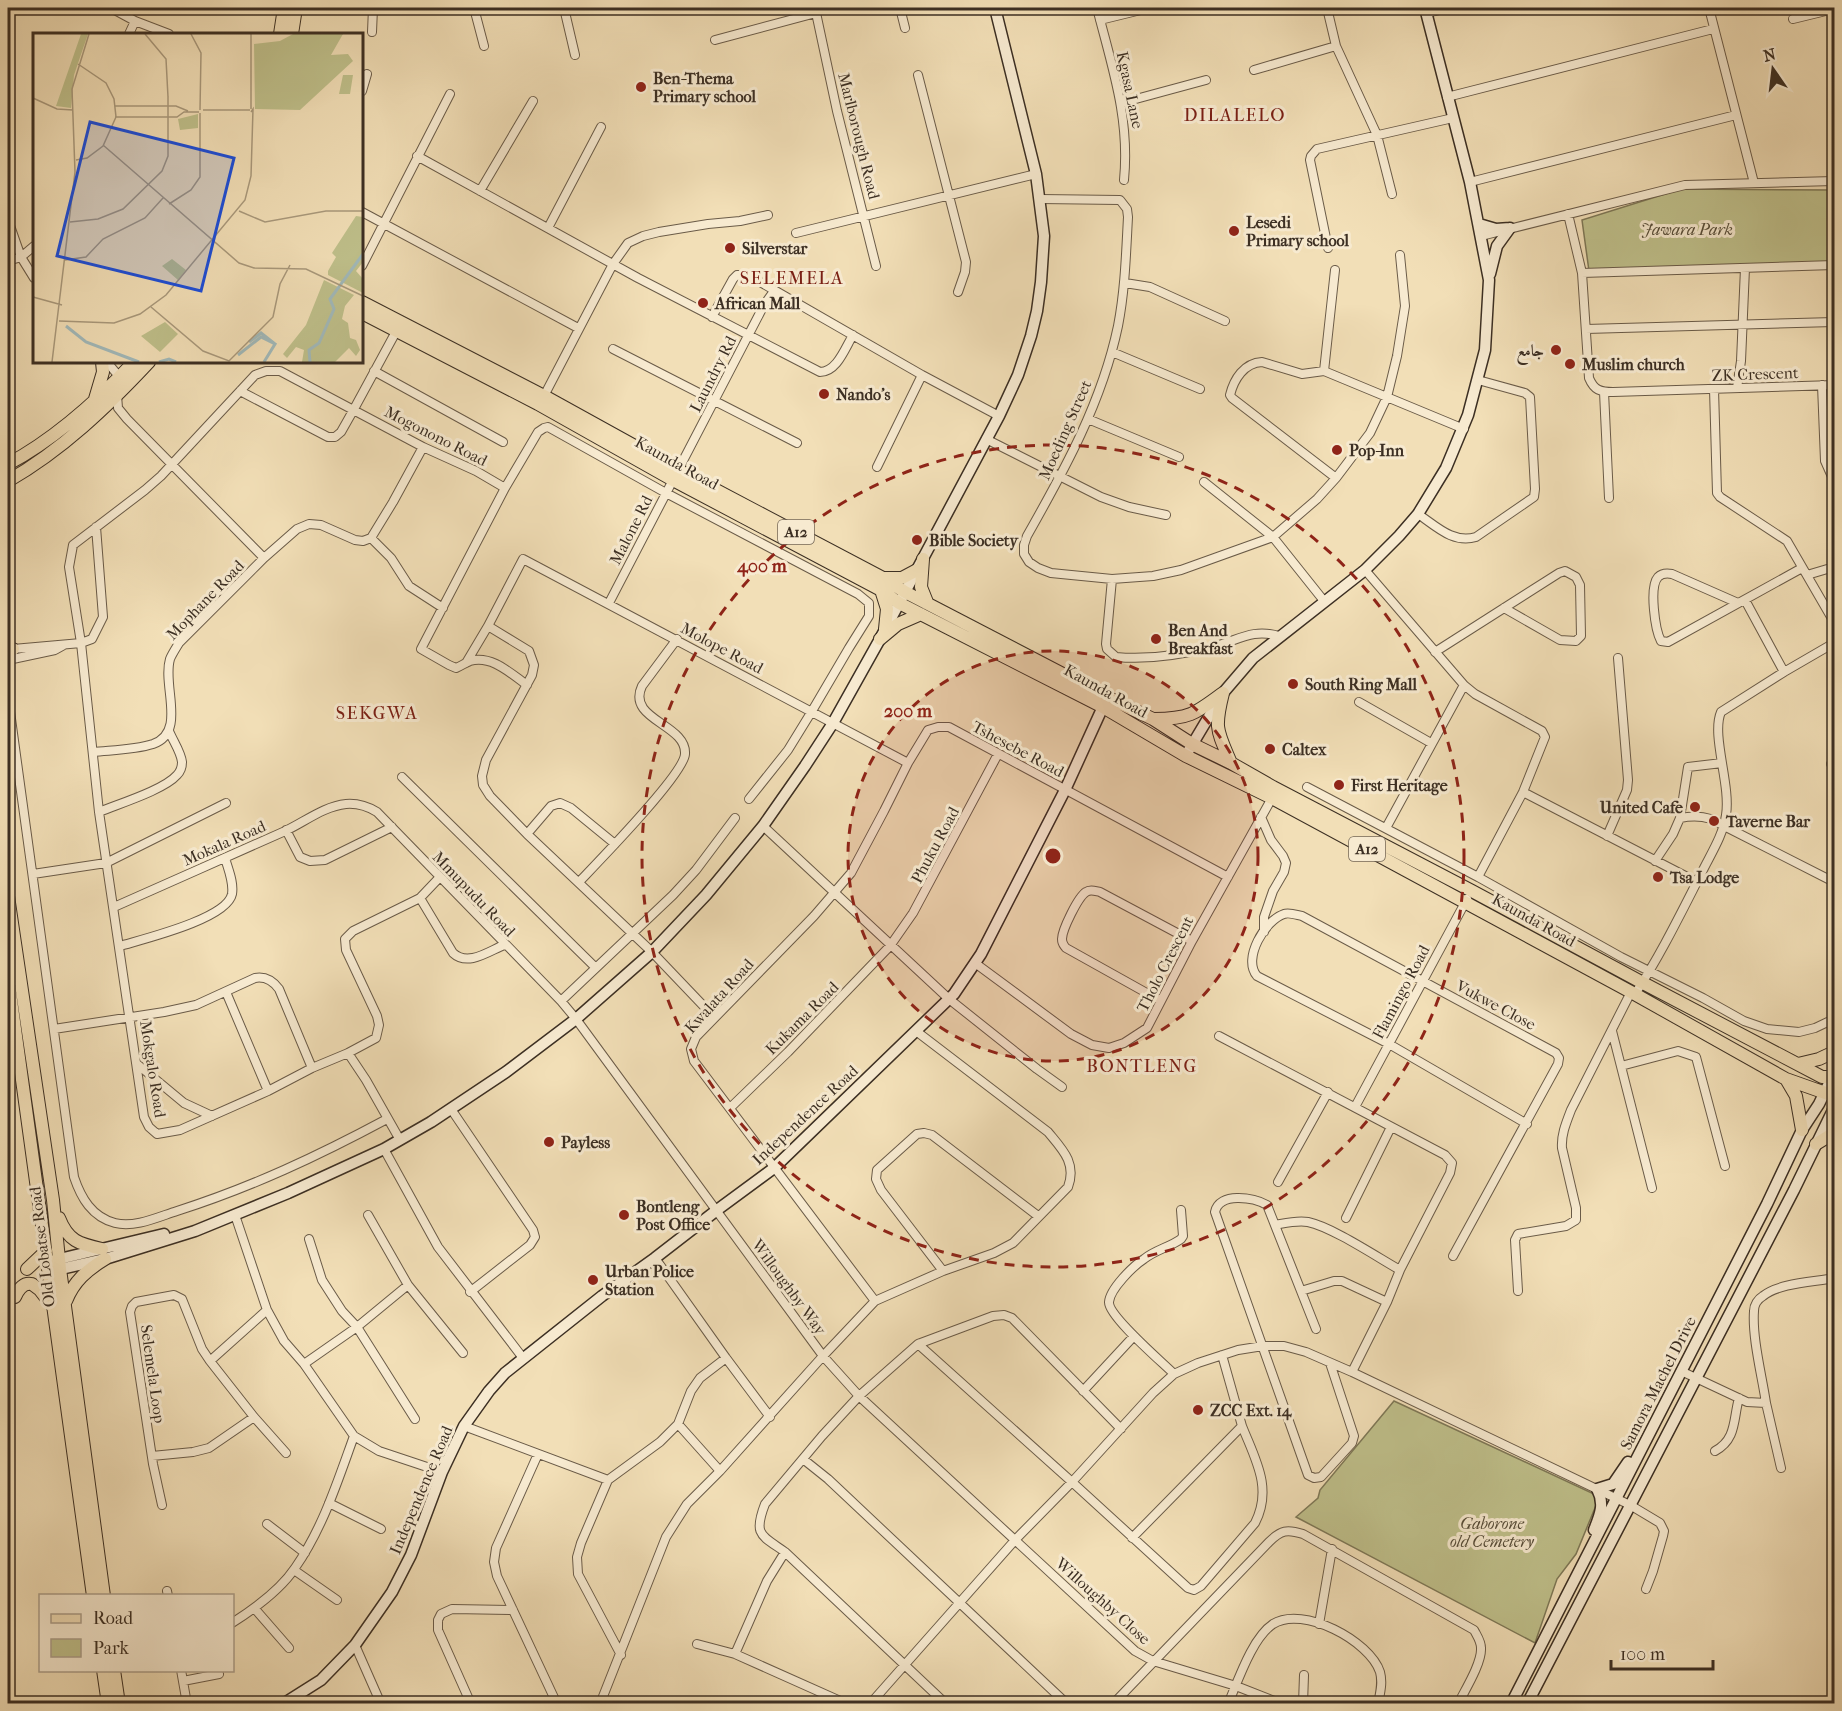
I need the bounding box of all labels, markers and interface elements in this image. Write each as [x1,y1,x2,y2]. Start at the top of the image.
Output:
inset map [33,33,363,363]
north arrow [1743,39,1803,99]
text: N [1761,44,1779,66]
street label: Kgasa Lane [1113,50,1147,130]
place label: Ben-Thema Primary school [653,69,757,107]
street label: Marlborough Road [834,71,884,202]
marker: Ben-Thema Primary school [634,80,648,94]
district label: DILALELO [1184,105,1286,126]
place label: Lesedi Primary school [1246,213,1350,251]
park label: Jawara Park [1641,220,1733,239]
marker: Lesedi Primary school [1227,224,1241,238]
place label: Silverstar [742,239,809,258]
marker: Silverstar [723,241,737,255]
district label: SELEMELA [740,268,844,289]
place label: African Mall [714,294,801,313]
marker: African Mall [696,296,710,310]
street label: Laundry Rd [686,332,740,415]
place label: جامع [1517,341,1544,366]
marker: جامع [1549,343,1563,357]
place label: Muslim church [1581,355,1686,374]
marker: Muslim church [1563,357,1577,371]
street label: ZK Crescent [1711,363,1799,385]
street label: Moeding Street [1034,377,1096,483]
place label: Nando's [836,385,891,404]
marker: Nando's [817,387,831,401]
street label: Mogonono Road [382,402,491,470]
street label: Kaunda Road [632,432,722,494]
place label: Pop-Inn [1349,441,1405,461]
marker: Pop-Inn [1330,443,1344,457]
street label: Malone Rd [605,492,657,568]
road number: A12 [778,520,814,544]
place label: Bible Society [929,531,1020,551]
marker: Bible Society [910,533,924,547]
street label: Mophane Road [162,556,248,644]
text: 400 m [736,556,788,577]
street label: Molope Road [678,618,767,678]
place label: Ben And Breakfast [1168,621,1233,658]
marker: Ben And Breakfast [1149,632,1163,646]
street label: Kaunda Road [1061,660,1151,722]
place label: South Ring Mall [1305,675,1417,695]
marker: South Ring Mall [1286,677,1300,691]
text: 200 m [884,701,933,722]
district label: SEKGWA [336,703,418,724]
street label: Tshesebe Road [969,717,1067,781]
place label: Caltex [1282,740,1327,759]
marker: Caltex [1263,742,1277,756]
place label: First Heritage [1350,776,1448,796]
marker: First Heritage [1332,778,1346,792]
place label: United Cafe [1599,798,1683,817]
marker: United Cafe [1688,800,1702,814]
street label: Phuku Road [907,803,963,886]
place label: Taverne Bar [1725,812,1811,831]
marker: Taverne Bar [1707,814,1721,828]
street label: Mokala Road [180,816,269,870]
road number: A12 [1349,837,1385,861]
centre of rings [1043,846,1063,866]
street label: Mmupudu Road [429,847,520,941]
place label: Tsa Lodge [1669,868,1739,888]
marker: Tsa Lodge [1651,870,1665,884]
street label: Kaunda Road [1489,889,1579,951]
street label: Tholo Crescent [1133,913,1197,1015]
street label: Flamingo Road [1368,942,1434,1042]
street label: Kwalata Road [681,955,758,1037]
street label: Vukwe Close [1452,976,1539,1034]
street label: Kukama Road [761,977,843,1059]
street label: Mokgalo Road [136,1019,170,1119]
district label: BONTLENG [1086,1056,1198,1077]
street label: Independence Road [748,1061,862,1169]
place label: Payless [561,1133,610,1153]
marker: Payless [542,1135,556,1149]
street label: Old Lobatse Road [25,1185,59,1308]
place label: Bontleng Post Office [636,1197,710,1234]
marker: Bontleng Post Office [617,1208,631,1222]
street label: Willoughby Way [747,1235,830,1339]
place label: Urban Police Station [604,1262,694,1299]
marker: Urban Police Station [586,1273,600,1287]
street label: Samora Machel Drive [1616,1313,1700,1453]
street label: Selemela Loop [137,1324,169,1425]
place label: ZCC Ext. 14 [1210,1401,1293,1421]
marker: ZCC Ext. 14 [1191,1403,1205,1417]
street label: Independence Road [385,1423,457,1557]
park label: Gaborone old Cemetery [1450,1514,1534,1551]
street label: Willoughby Close [1051,1553,1154,1648]
legend [39,1594,234,1672]
text: Road [93,1608,133,1629]
scale bar [1611,1633,1713,1671]
text: Park [93,1638,130,1659]
text: 100 m [1620,1644,1665,1665]

